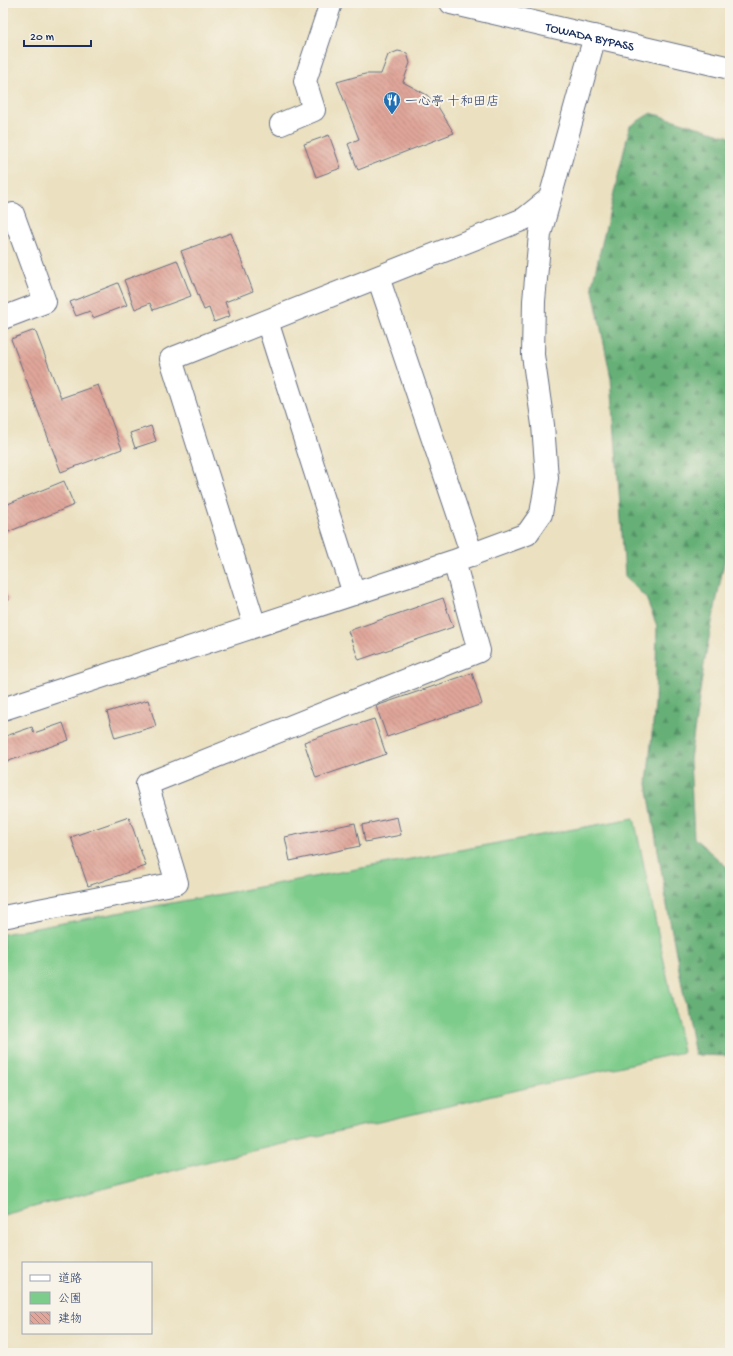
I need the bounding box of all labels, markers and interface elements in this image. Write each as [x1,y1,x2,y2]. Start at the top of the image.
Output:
street label: TOWADA BYPASS [543,20,636,56]
scale bar [24,22,91,48]
text: 20 m [30,31,55,45]
restaurant icon: 一心亭 十和田店 [382,90,402,115]
place label: 一心亭 十和田店 [405,95,499,110]
legend [22,1262,152,1334]
text: 道路 [58,1272,82,1287]
text: 公園 [58,1292,82,1307]
text: 建物 [58,1312,82,1327]

